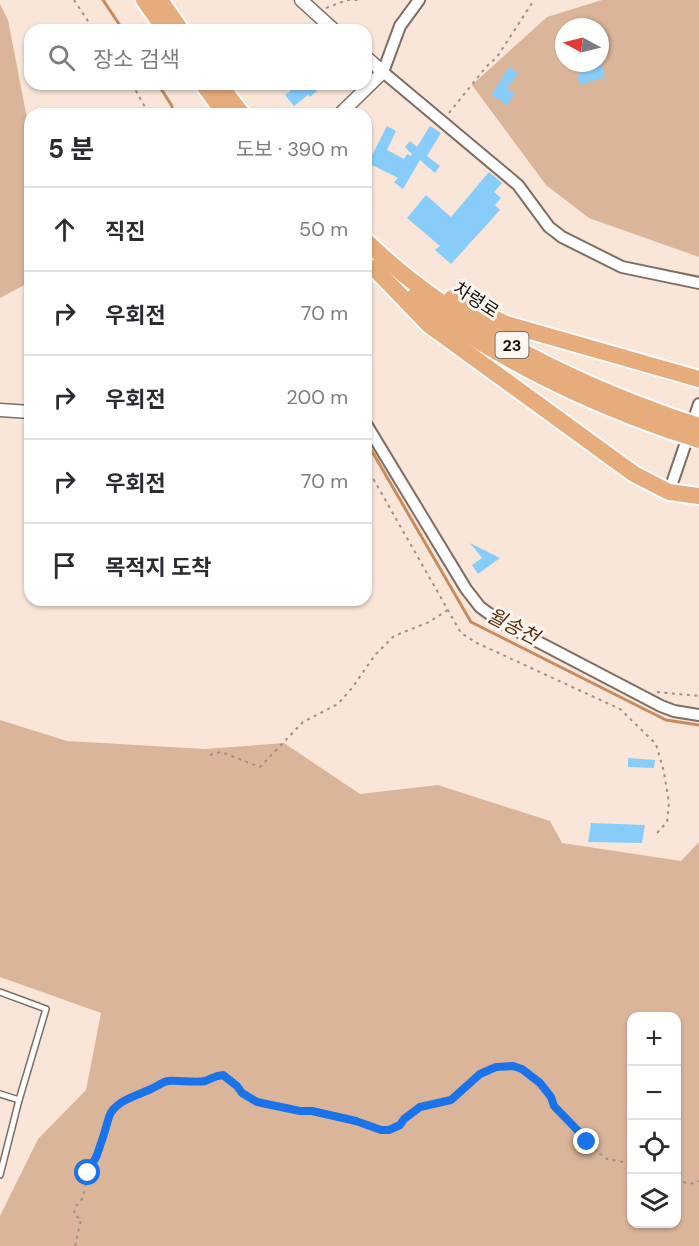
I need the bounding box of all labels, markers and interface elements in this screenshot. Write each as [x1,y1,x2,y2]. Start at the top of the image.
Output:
north arrow [555,18,609,72]
search box [24,24,372,90]
icon: search [45,41,78,74]
text: 장소 검색 [93,45,180,74]
text: 5 분 [48,132,94,166]
text: 도보 · 390 m [236,136,348,162]
icon: ahead [48,213,81,246]
text: 50 m [299,216,348,242]
text: 직진 [105,217,145,246]
street label: 차령로 [449,276,503,324]
icon: right [48,297,81,330]
text: 70 m [301,300,348,326]
text: 우회전 [105,301,166,330]
road number: 23 [496,332,528,358]
icon: right [48,381,81,414]
text: 200 m [286,384,348,410]
text: 우회전 [105,385,166,414]
icon: right [48,465,81,498]
text: 70 m [301,468,348,494]
text: 우회전 [105,469,166,498]
icon: arrive [48,549,81,582]
text: 목적지 도착 [105,553,211,582]
water label: 월송천 [483,602,546,651]
map controls [627,1012,681,1228]
button: + [627,1012,681,1066]
button: − [627,1066,681,1120]
button: locate [627,1120,681,1174]
route end [573,1128,599,1154]
route start [74,1159,100,1185]
button: layers [627,1174,681,1228]

